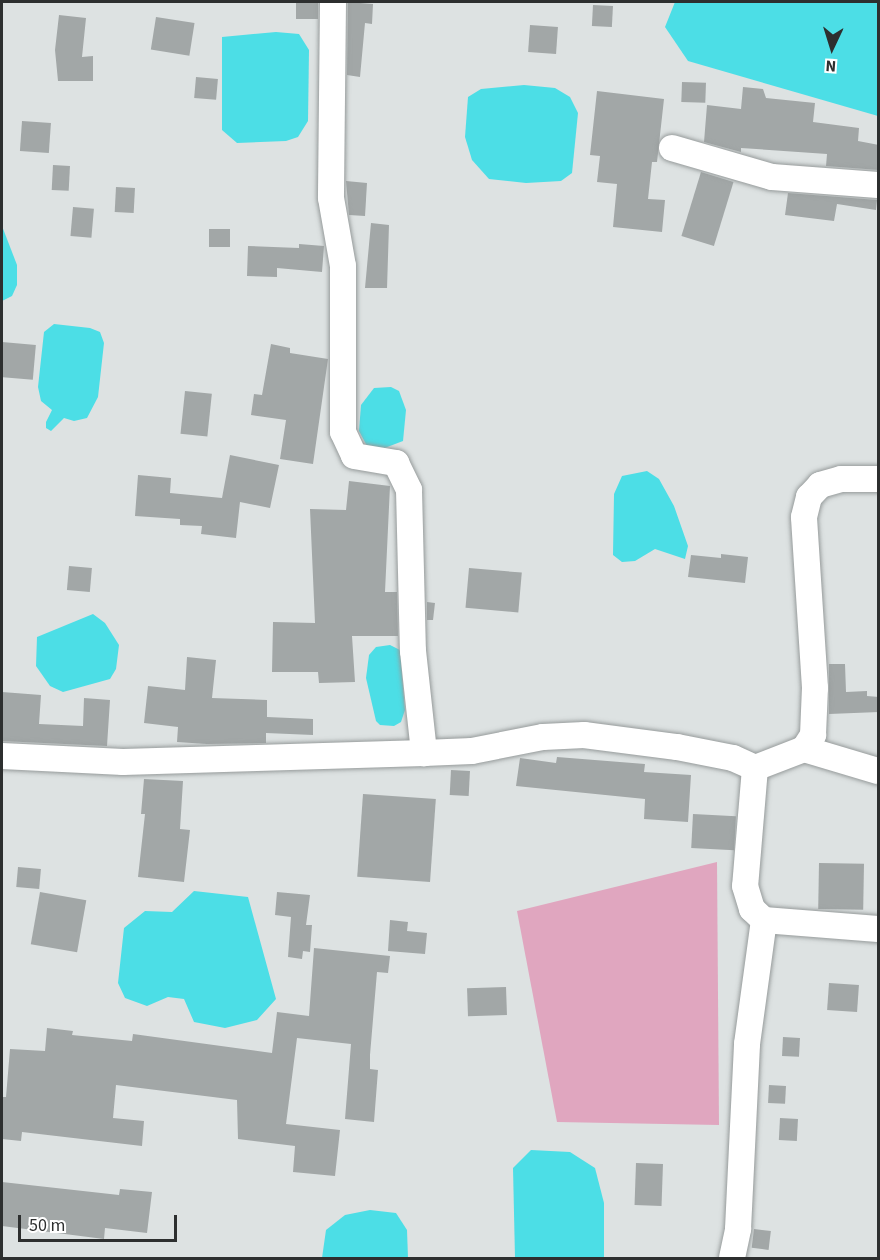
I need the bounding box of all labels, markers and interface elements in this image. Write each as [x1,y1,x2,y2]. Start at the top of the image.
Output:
north arrow [802,18,862,78]
text: N [825,55,837,77]
scale bar [21,1203,180,1241]
text: 50 m [29,1213,65,1238]

